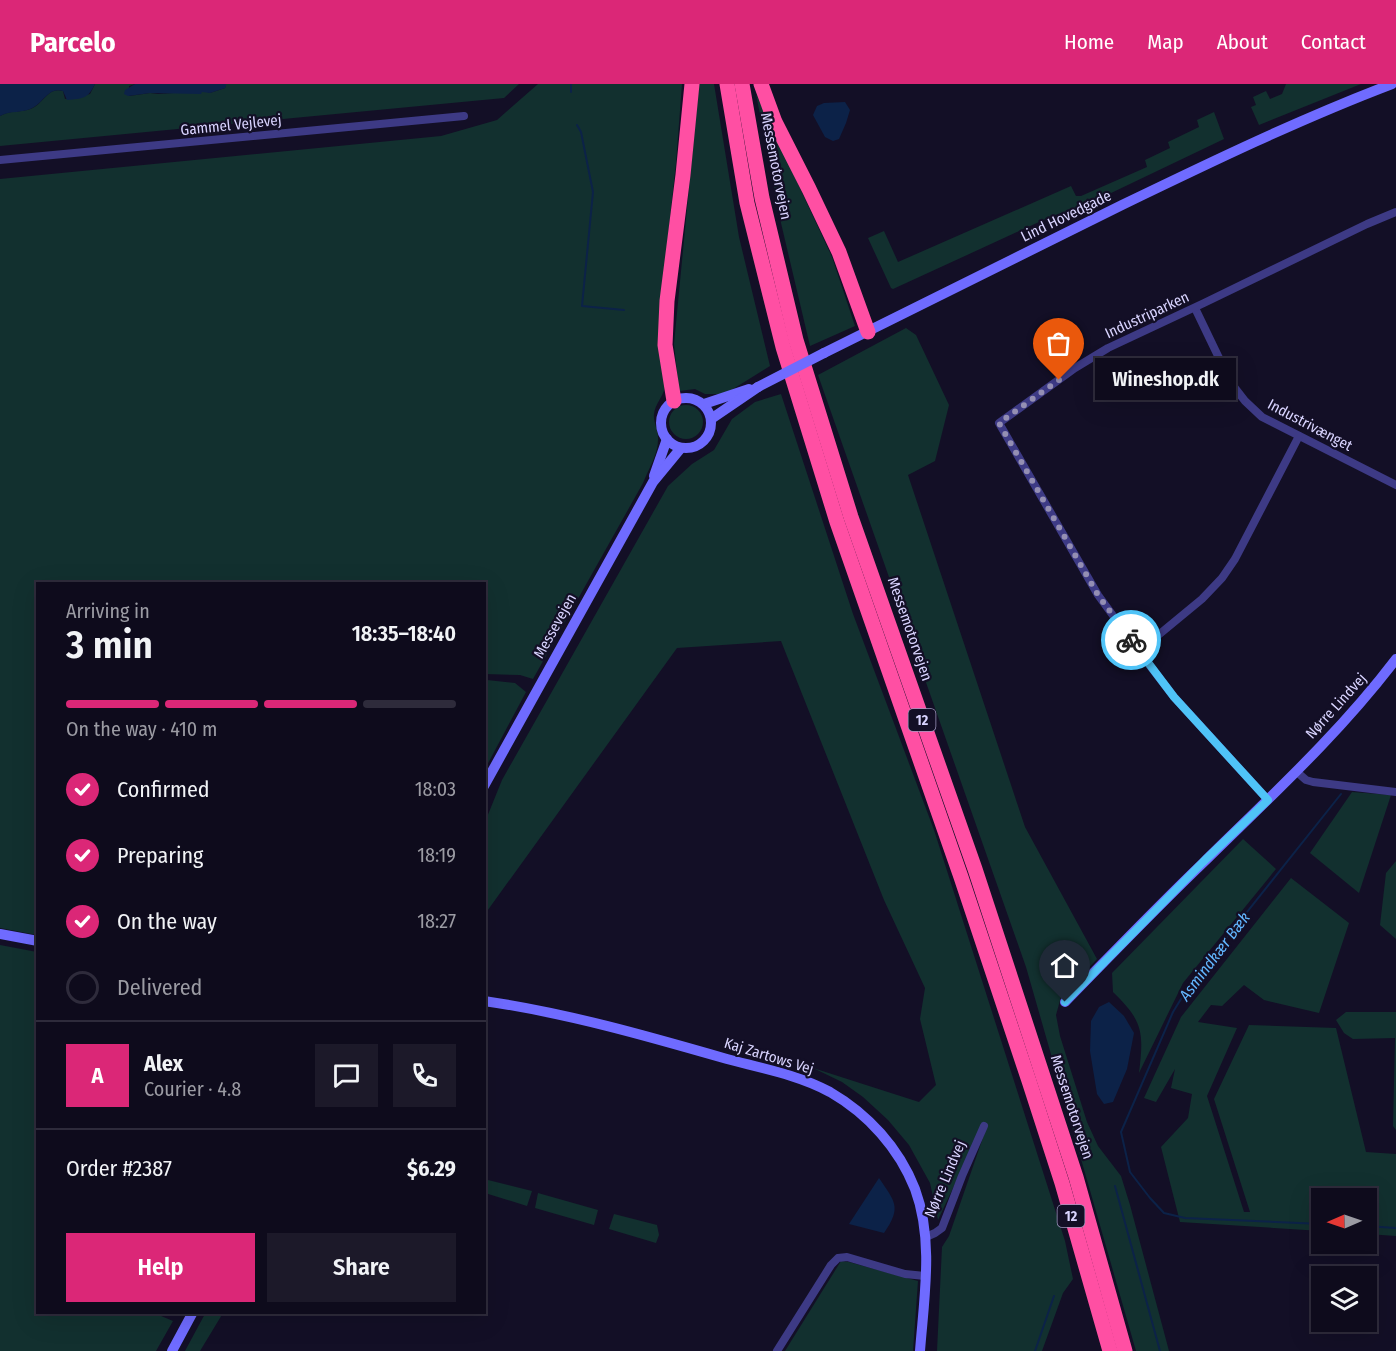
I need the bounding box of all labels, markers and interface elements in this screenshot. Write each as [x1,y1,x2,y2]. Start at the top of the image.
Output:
text: Parcelo [30,26,116,59]
text: Home [1064,29,1114,55]
text: Map [1147,29,1184,55]
text: About [1217,29,1268,55]
text: Contact [1301,29,1366,55]
street label: Gammel Vejlevej [180,111,282,139]
street label: Messemotorvejen [757,111,795,221]
street label: Lind Hovedgade [1018,186,1114,246]
street label: Industriparken [1102,288,1192,342]
pin [1033,318,1084,380]
icon: bag [1042,327,1075,360]
callout: Wineshop.dk [1095,359,1236,401]
text: Wineshop.dk [1112,367,1219,391]
street label: Industrivænget [1265,395,1355,455]
street label: Messemotorvejen [884,575,936,683]
street label: Messevejen [530,590,580,662]
text: Arriving in [66,599,150,623]
courier [1101,610,1161,670]
text: 18:35–18:40 [352,620,456,647]
text: 3 min [66,622,153,668]
icon: bike [1115,624,1148,657]
street label: Nørre Lindvej [1302,669,1370,743]
road number: 12 [908,709,936,731]
text: On the way · 410 m [66,717,217,741]
icon: check [66,773,99,806]
text: Confirmed [117,776,210,803]
text: 18:03 [415,777,456,801]
icon: check [66,839,99,872]
text: Preparing [117,842,203,869]
text: 18:19 [417,843,456,867]
icon: check [66,905,99,938]
text: On the way [117,908,217,935]
water label: Asmindkær Bæk [1174,908,1254,1005]
text: 18:27 [417,909,456,933]
pin [1039,940,1090,1002]
icon: home [1048,949,1081,982]
text: Delivered [117,974,202,1001]
street label: Kaj Zartows Vej [722,1034,816,1078]
button: chat [315,1044,378,1107]
button: phone [393,1044,456,1107]
text: Alex [144,1050,183,1077]
street label: Messemotorvejen [1047,1053,1097,1161]
text: A [92,1062,103,1089]
text: Courier · 4.8 [144,1077,241,1101]
street label: Nørre Lindvej [921,1138,969,1220]
text: Order #2387 [66,1155,172,1182]
text: $6.29 [407,1155,456,1182]
north arrow [1311,1188,1377,1254]
map controls [1311,1188,1377,1332]
road number: 12 [1058,1205,1084,1227]
button: Help [66,1233,255,1302]
button: Share [267,1233,456,1302]
button: layers [1311,1266,1377,1332]

